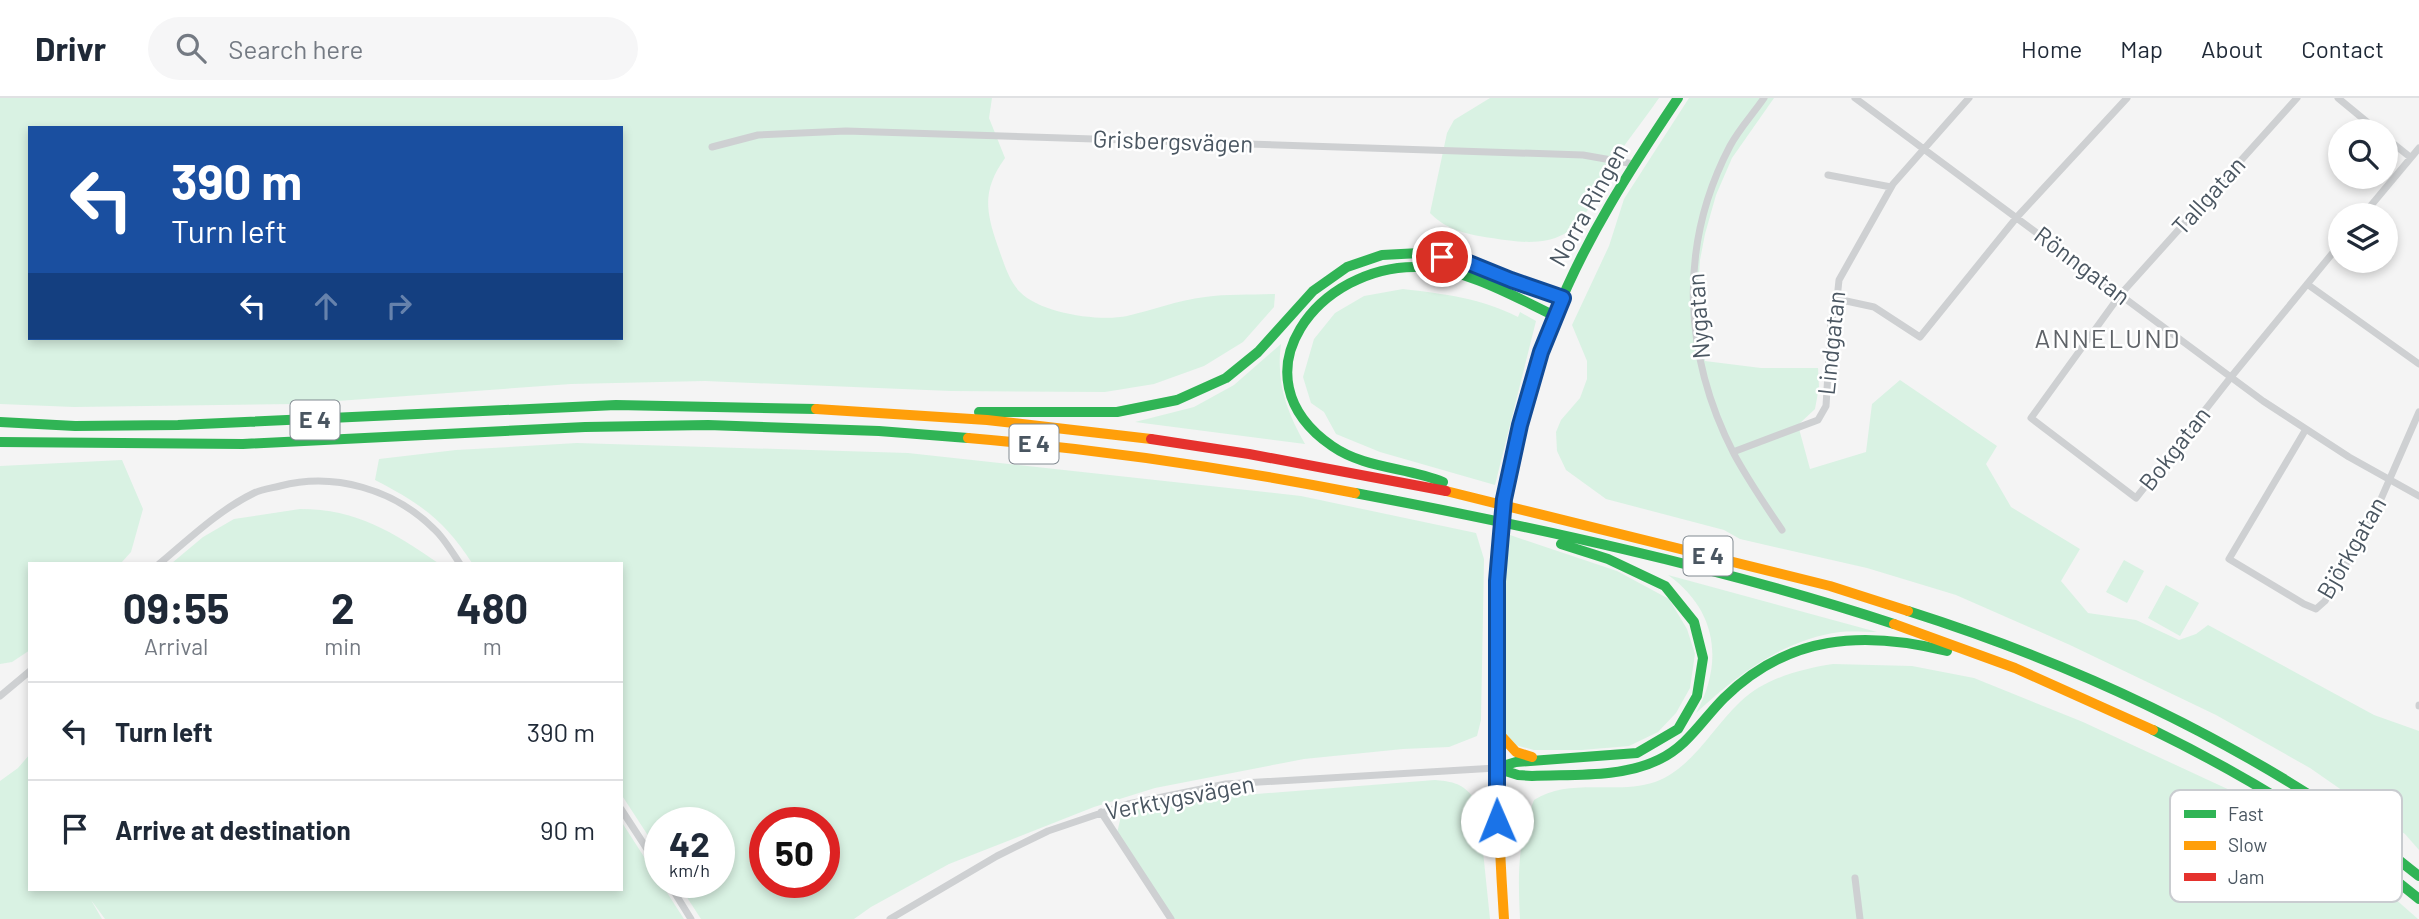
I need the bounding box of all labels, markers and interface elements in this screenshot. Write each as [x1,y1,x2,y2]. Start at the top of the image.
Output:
search box [148,17,638,80]
text: Drivr [35,28,106,68]
icon: search [172,29,210,67]
text: Search here [228,33,363,64]
text: Home [2021,34,2082,63]
text: Map [2120,34,2163,63]
text: About [2201,34,2263,63]
text: Contact [2301,34,2384,63]
map controls [2328,119,2398,273]
button: search [2328,119,2398,189]
street label: Grisbergsvägen [1092,123,1254,158]
street label: Norra Ringen [1542,138,1633,271]
street label: Tallgatan [2165,150,2251,240]
text: 390 m [171,151,302,210]
icon: left [56,154,147,245]
button: layers [2328,203,2398,273]
text: Turn left [171,211,288,249]
street label: Rönngatan [2029,219,2136,310]
pin [1412,227,1472,287]
icon: arrive [1423,238,1461,276]
street label: Nygatan [1680,272,1715,360]
icon: left [234,287,272,325]
icon: ahead [307,287,345,325]
icon: right [380,287,418,325]
street label: Lindgatan [1811,289,1850,396]
district label: ANNELUND [2035,322,2181,353]
road number: E 4 [290,400,340,440]
street label: Bokgatan [2132,400,2216,496]
road number: E 4 [1010,424,1058,464]
street label: Björkgatan [2310,491,2392,604]
road number: E 4 [1684,536,1732,576]
text: 09:55 [123,582,230,632]
text: 2 [331,582,355,632]
text: 480 [456,582,528,632]
text: Arrival [144,632,208,660]
text: min [324,632,362,660]
text: m [483,632,502,660]
icon: left [56,712,94,750]
text: Turn left [115,716,213,747]
text: 390 m [527,716,595,747]
street label: Verktygsvägen [1103,768,1257,825]
position arrow [1460,784,1534,858]
legend [2170,790,2402,902]
text: Fast [2228,802,2264,825]
speed limit sign: 50 [749,807,840,898]
icon: arrive [56,810,94,848]
text: Arrive at destination [115,814,351,845]
text: 90 m [540,814,595,845]
text: 42 [669,822,710,864]
text: Slow [2228,833,2267,856]
text: km/h [669,859,710,881]
text: Jam [2228,865,2264,888]

